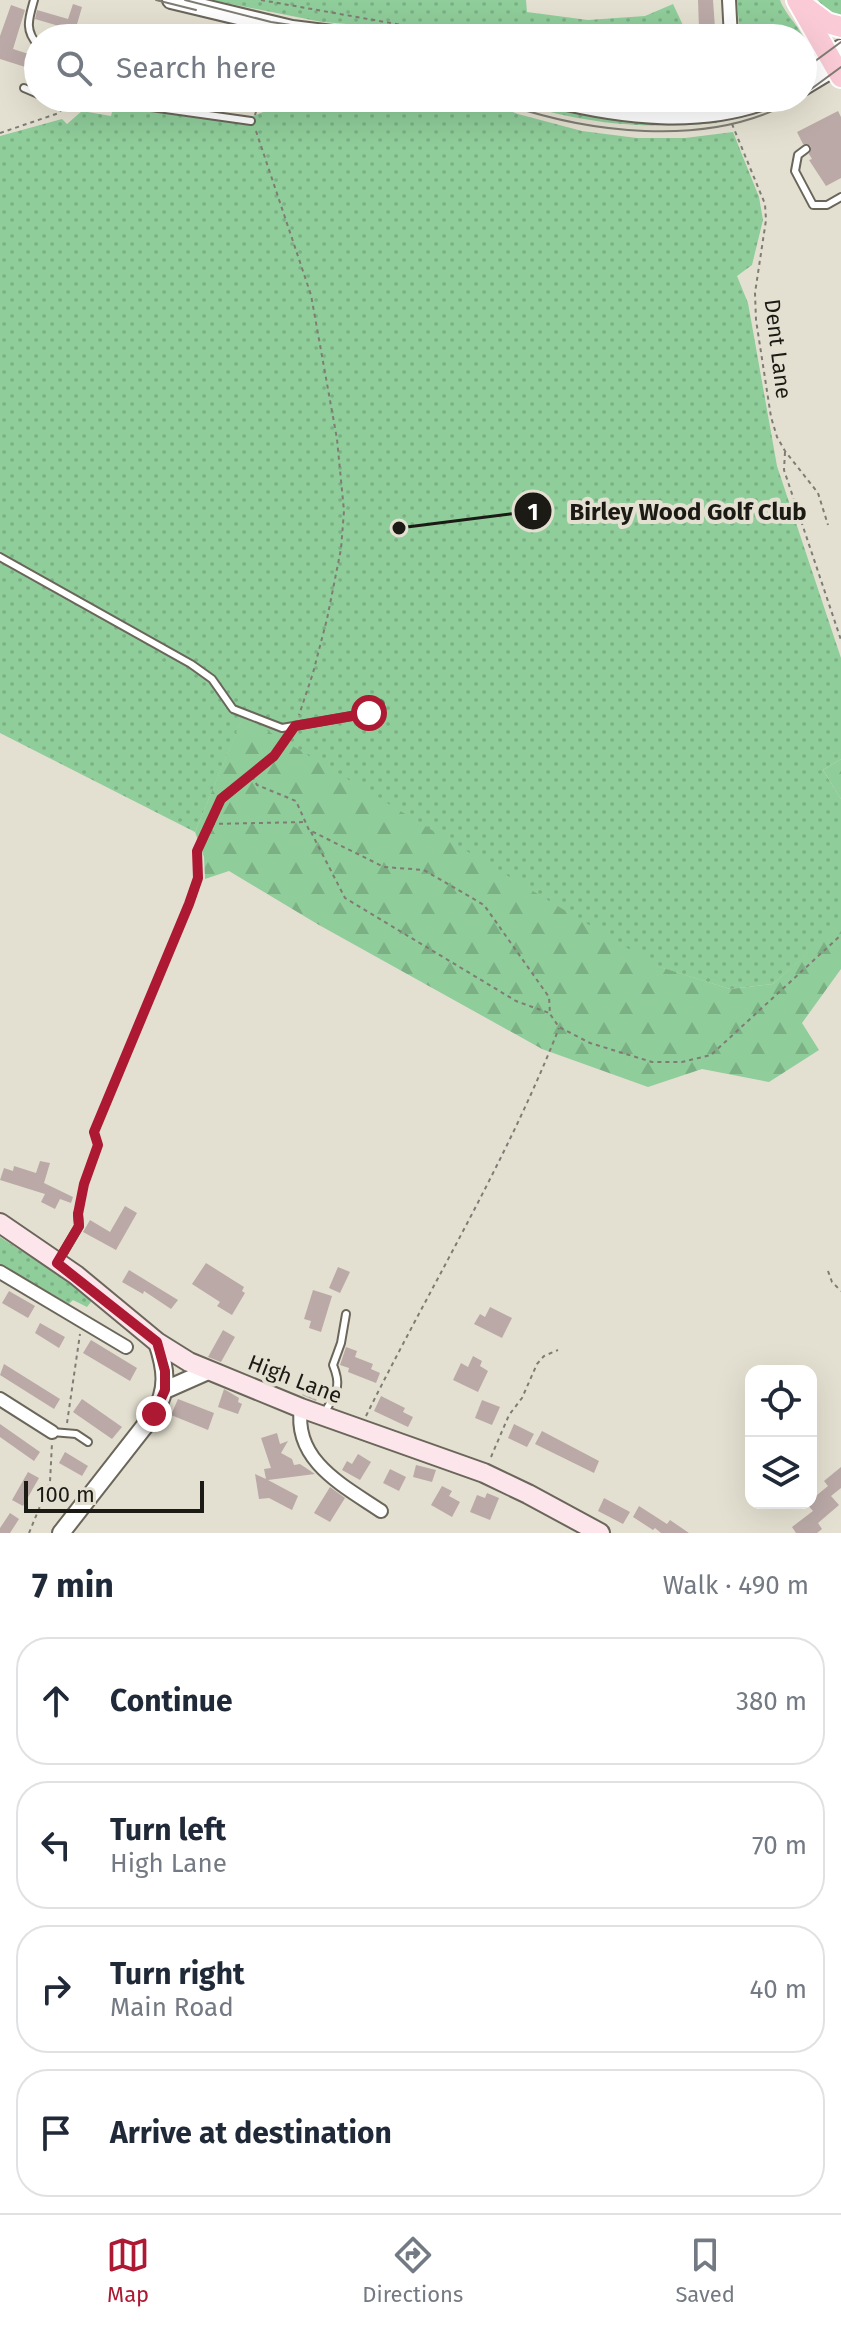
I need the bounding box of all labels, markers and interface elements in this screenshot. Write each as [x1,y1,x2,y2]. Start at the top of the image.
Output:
search box [24,24,817,112]
icon: search [52,46,96,90]
text: Search here [116,50,276,86]
street label: Dent Lane [758,298,798,400]
callout: Birley Wood Golf Club [513,487,822,535]
text: 1 [527,498,539,526]
text: Birley Wood Golf Club [569,498,807,526]
route start [351,695,387,731]
street label: High Lane [244,1349,346,1409]
map controls [745,1365,817,1509]
button: locate [745,1365,817,1437]
route end [136,1396,172,1432]
button: layers [745,1437,817,1509]
scale bar [24,1477,204,1513]
text: 100 m [36,1481,95,1508]
text: 7 min [32,1565,114,1606]
text: Walk · 490 m [663,1570,809,1601]
icon: ahead [34,1679,78,1723]
text: Continue [110,1683,233,1719]
text: 380 m [736,1686,807,1717]
text: Turn left [110,1812,226,1848]
icon: left [34,1823,78,1867]
text: 70 m [752,1830,807,1861]
text: High Lane [110,1848,227,1879]
text: Turn right [110,1956,245,1992]
icon: right [34,1967,78,2011]
text: 40 m [749,1974,807,2005]
text: Main Road [110,1992,234,2023]
icon: arrive [34,2111,78,2155]
text: Arrive at destination [110,2115,392,2151]
tab: Map [106,2233,150,2308]
tab: Directions [362,2233,463,2308]
tab: Saved [675,2233,735,2308]

